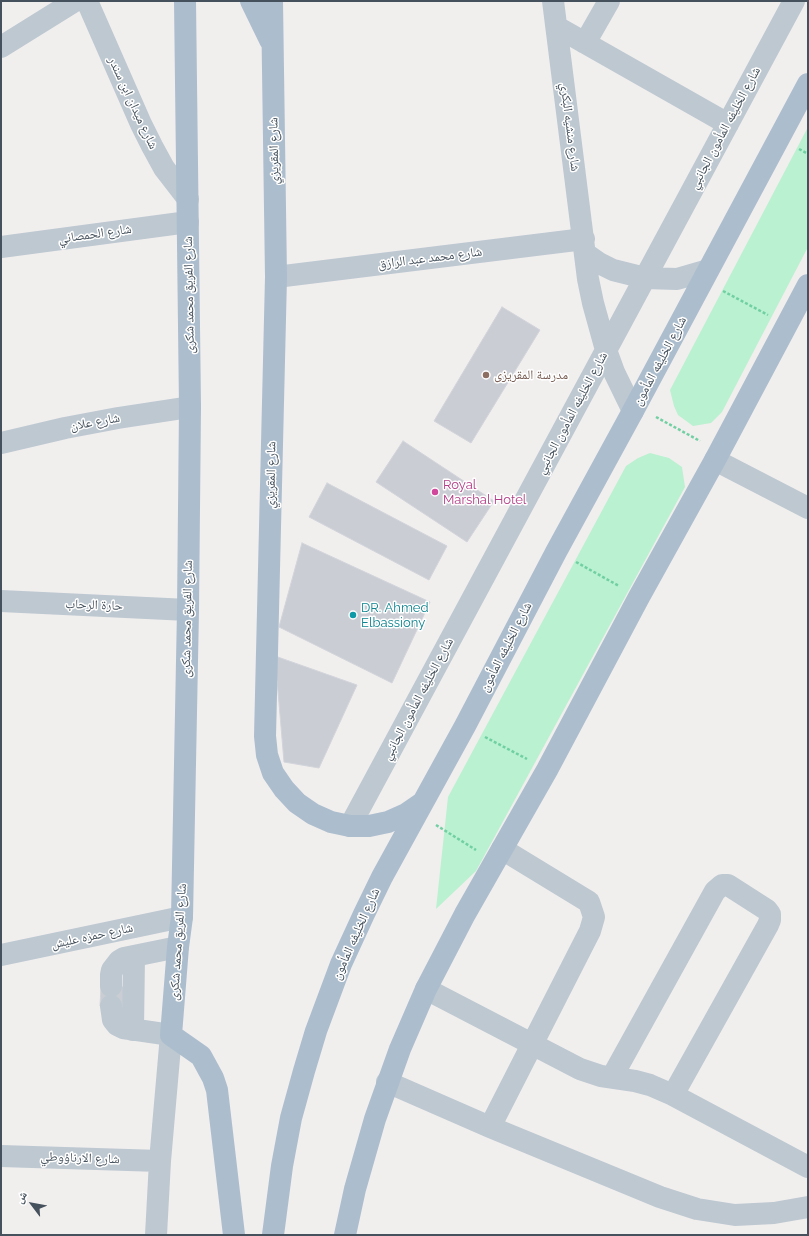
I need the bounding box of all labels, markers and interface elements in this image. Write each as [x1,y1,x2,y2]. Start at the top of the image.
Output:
street label: شارع ميدان ابن سندر [105,54,161,152]
street label: شارع الخليفه المأمون الجانبي [686,64,764,192]
street label: شارع منشيه البكري [557,82,583,172]
street label: شارع المقريزي [266,117,282,185]
street label: شارع الحمصاني [57,221,133,247]
street label: شارع الفريق محمد شكرى [180,236,198,354]
street label: شارع محمد عبد الرازق [377,244,483,272]
street label: شارع الخليفه المأمون [630,314,690,408]
street label: شارع الخليفه المأمون الجانبي [533,349,611,477]
place label: مدرسة المقريزى [494,367,568,383]
marker: مدرسة المقريزى [481,370,491,380]
street label: شارع علان [69,410,121,434]
street label: شارع المقريزي [263,441,279,509]
place label: Royal Marshal Hotel [443,477,526,508]
marker: Royal Marshal Hotel [430,487,440,497]
street label: شارع الفريق محمد شكرى [178,560,196,678]
street label: حارة الرحاب [65,596,123,614]
street label: شارع الخليفه المأمون [477,599,535,695]
place label: DR. Ahmed Elbassiony [361,600,429,631]
marker: DR. Ahmed Elbassiony [348,610,358,620]
street label: شارع الخليفه المأمون الجانبي [379,635,457,763]
street label: شارع الفريق محمد شكرى [166,883,190,1001]
street label: شارع الخليفه المأمون [329,886,383,982]
street label: شارع حمزه عليش [50,920,134,952]
street label: شارع الارناؤوطي [40,1149,120,1167]
north arrow [12,1184,52,1224]
text: ش [13,1189,30,1206]

